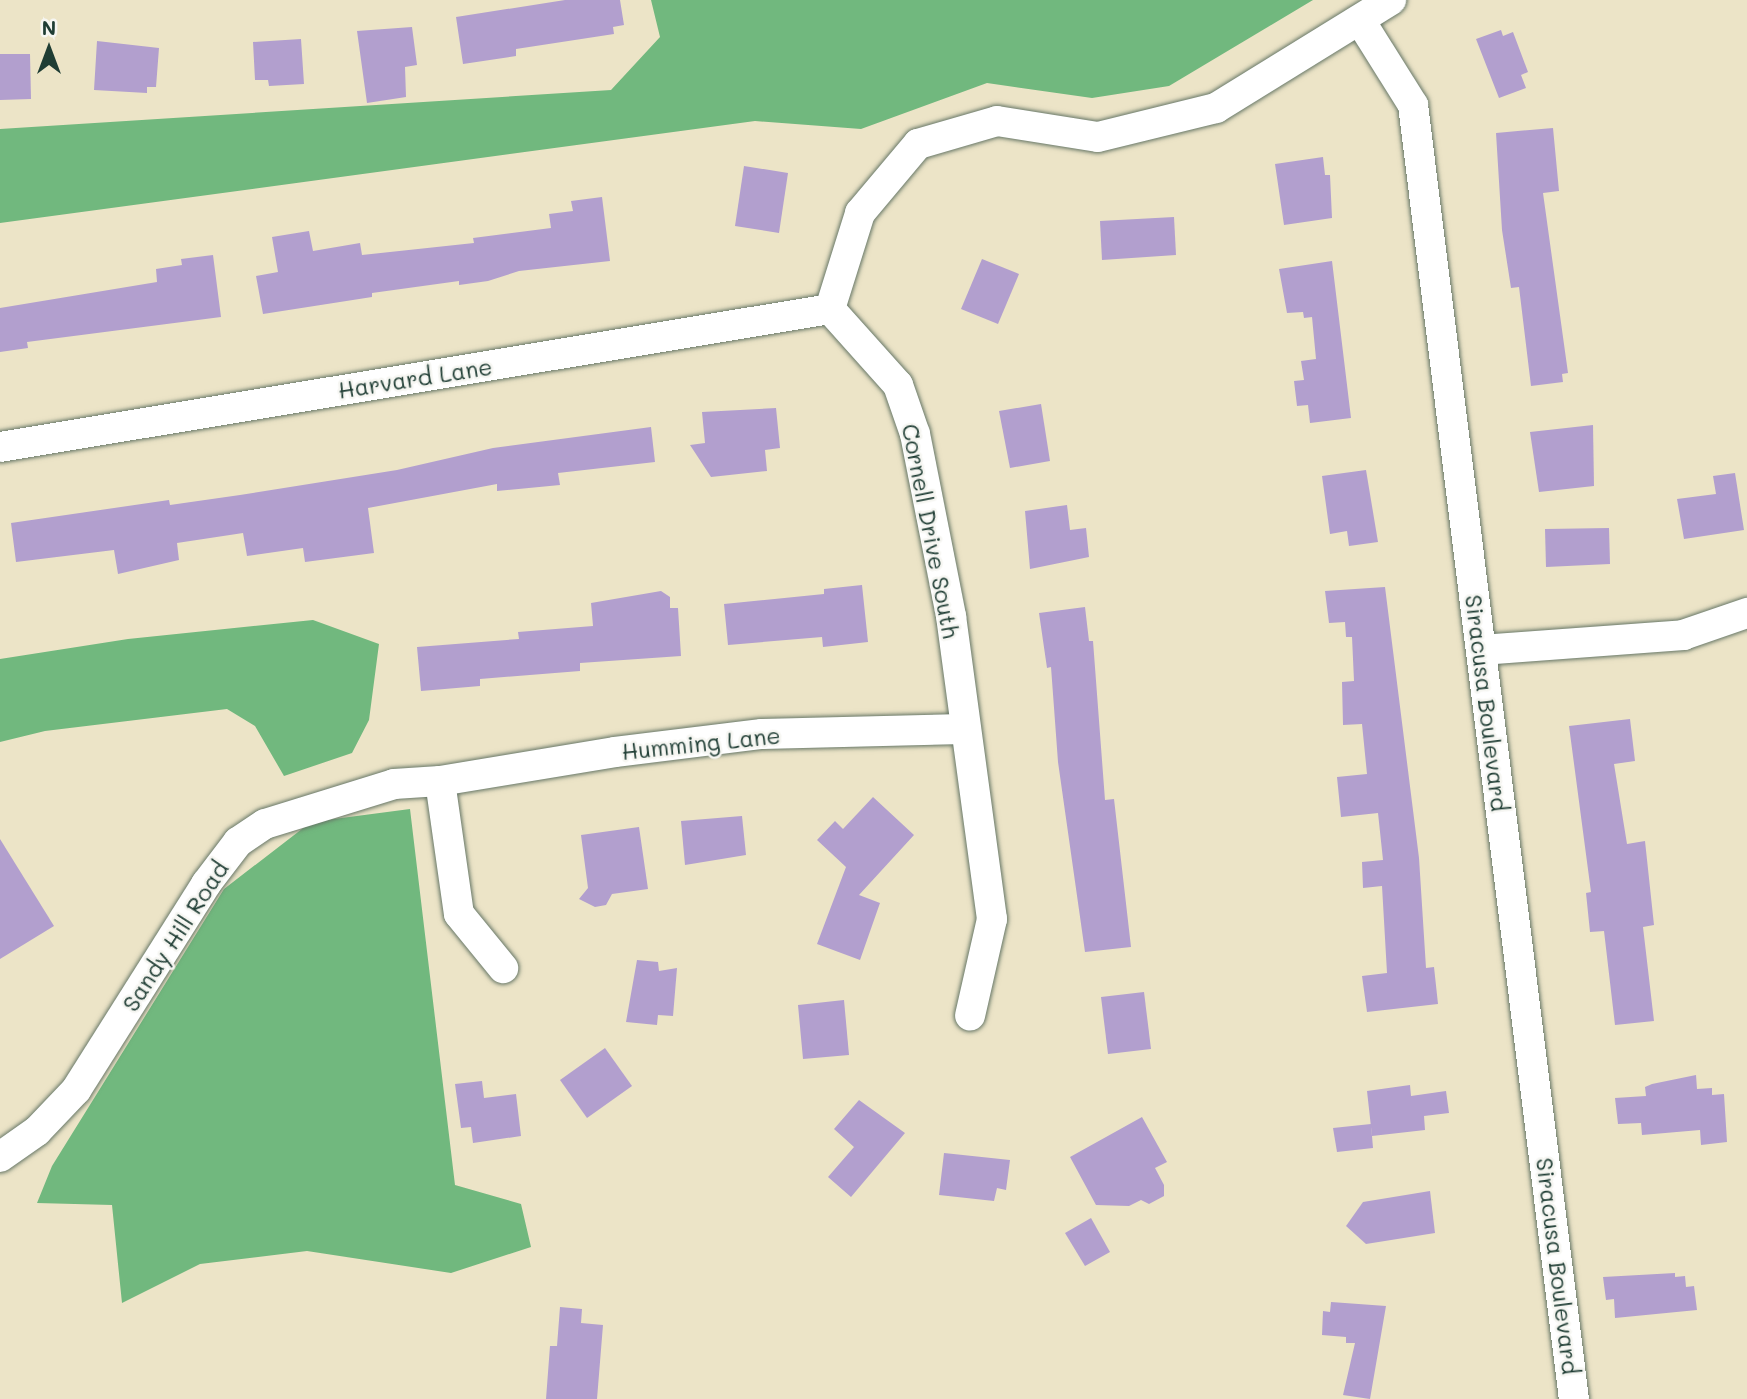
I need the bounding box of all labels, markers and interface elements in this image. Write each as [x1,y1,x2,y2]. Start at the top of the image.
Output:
north arrow [14,14,84,84]
text: N [42,15,56,40]
street label: Harvard Lane [336,352,494,404]
street label: Cornell Drive South [897,421,965,641]
street label: Siracusa Boulevard [1460,593,1514,813]
street label: Humming Lane [620,721,782,765]
street label: Sandy Hill Road [116,856,234,1016]
street label: Siracusa Boulevard [1531,1156,1585,1376]

